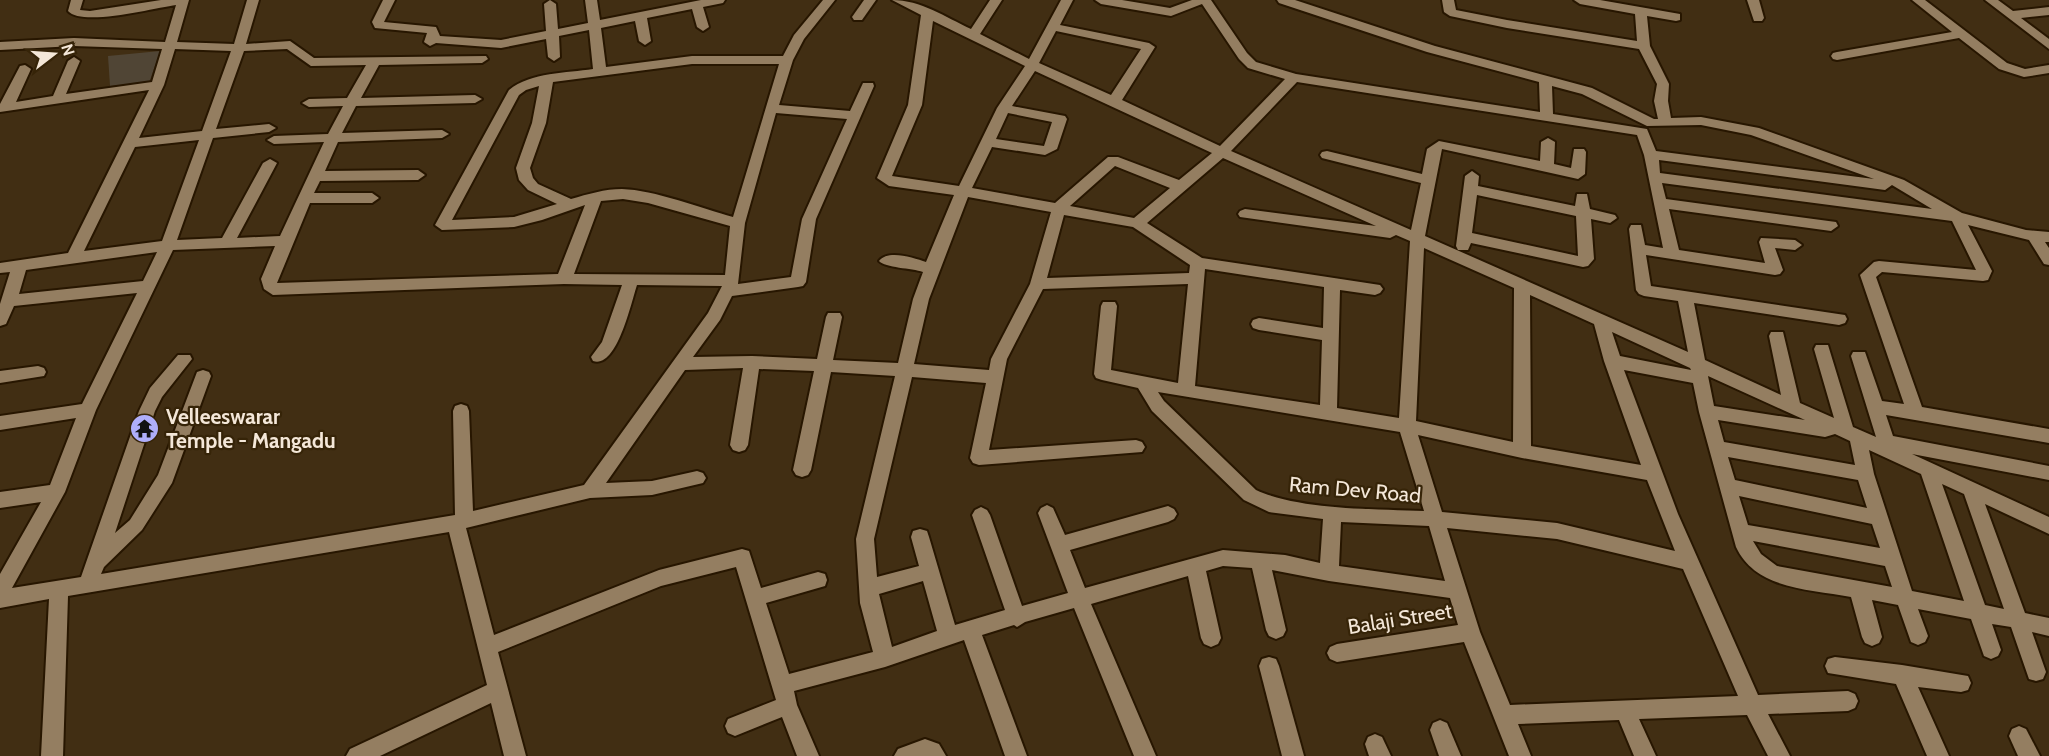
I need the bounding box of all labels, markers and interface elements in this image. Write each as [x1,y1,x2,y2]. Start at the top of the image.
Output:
north arrow [24,24,84,84]
text: N [57,42,79,58]
place label: Velleeswarar Temple - Mangadu [166,404,336,453]
temple icon: Velleeswarar Temple - Mangadu [129,413,161,445]
street label: Ram Dev Road [1288,471,1422,508]
street label: Balaji Street [1346,598,1454,640]

